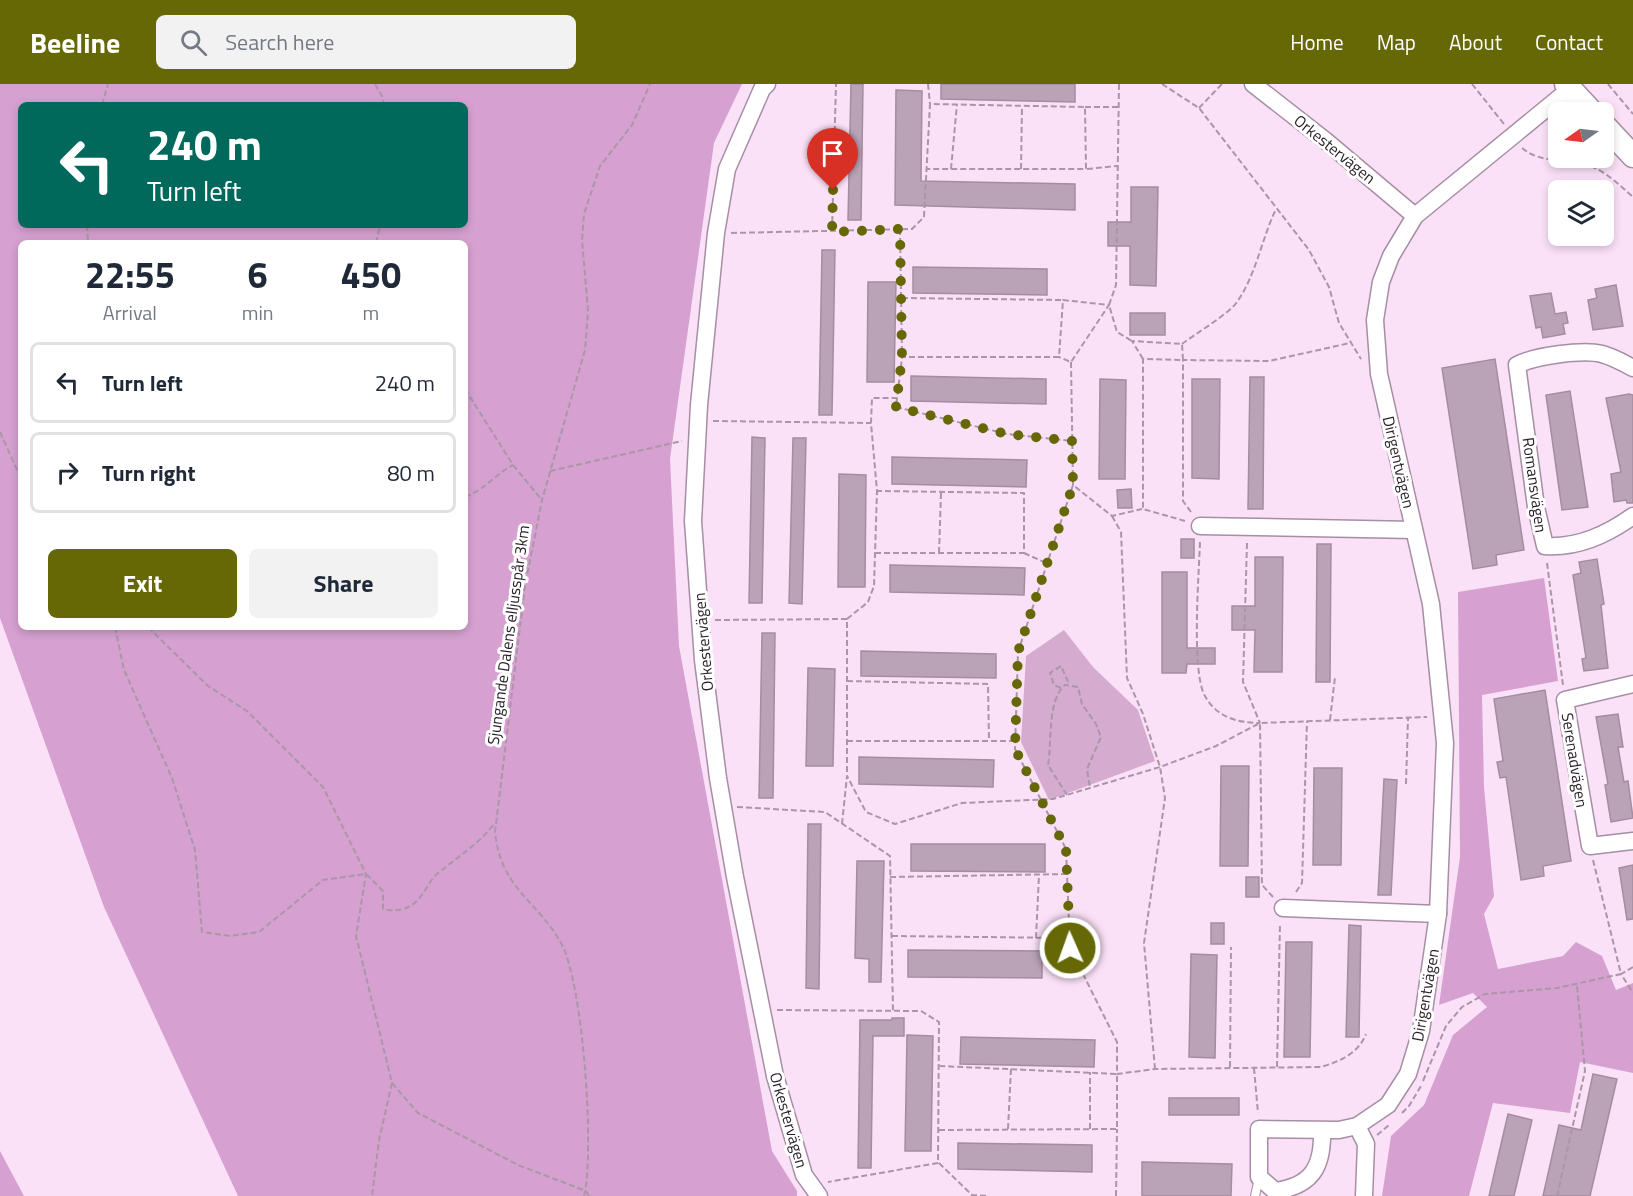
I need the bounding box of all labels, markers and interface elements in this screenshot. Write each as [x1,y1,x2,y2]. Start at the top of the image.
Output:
search box [156,15,576,69]
text: Beeline [30,21,120,64]
text: Search here [225,25,334,59]
icon: search [177,26,210,59]
text: Home [1290,26,1344,58]
text: Map [1377,26,1416,58]
text: About [1449,26,1502,58]
text: Contact [1535,26,1603,58]
north arrow [1548,102,1614,168]
map controls [1548,102,1614,246]
street label: Orkestervägen [1289,109,1381,189]
text: 240 m [147,112,262,176]
icon: left [48,126,126,204]
pin [807,128,858,190]
icon: arrive [816,137,849,170]
text: Turn left [147,170,241,211]
button: layers [1548,180,1614,246]
text: 22:55 [85,247,175,302]
text: 6 [248,247,268,302]
text: 450 [341,247,401,302]
text: Arrival [103,297,157,328]
text: min [242,297,274,328]
text: m [362,297,379,328]
icon: left [51,366,84,399]
text: Turn left [102,366,183,400]
text: 240 m [375,366,435,400]
street label: Dirigentvägen [1377,414,1421,510]
street label: Romansvägen [1516,436,1554,534]
icon: right [51,456,84,489]
text: Turn right [102,456,196,490]
text: 80 m [387,456,435,490]
street label: Sjungande Dalens elljusspår 3km [481,524,535,746]
button: Exit [48,549,237,618]
button: Share [249,549,438,618]
street label: Orkestervägen [687,592,719,692]
street label: Serenadvägen [1556,711,1594,809]
position arrow [1038,916,1102,980]
street label: Dirigentvägen [1405,947,1445,1043]
street label: Orkestervägen [764,1069,814,1171]

